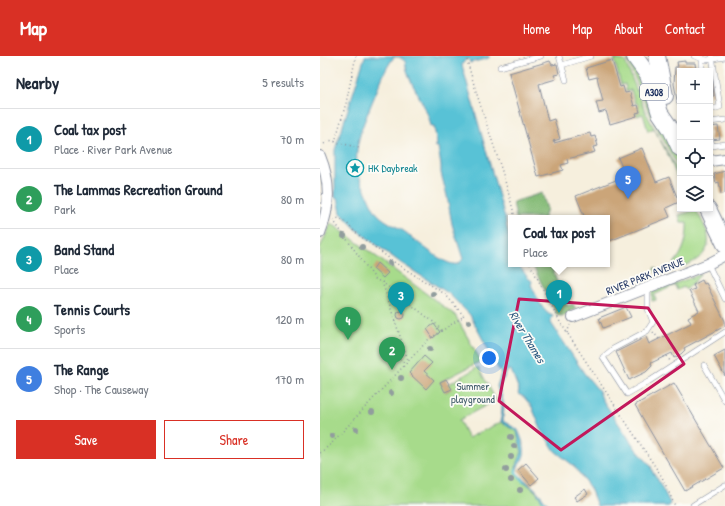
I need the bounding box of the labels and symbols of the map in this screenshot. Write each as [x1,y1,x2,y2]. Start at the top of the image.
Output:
road number: A308 [640,84,668,100]
place icon: HK Daybreak [345,158,365,178]
place label: HK Daybreak [368,161,418,175]
pin: 5 [615,166,641,199]
street label: RIVER PARK AVENUE [604,254,686,298]
pin: 1 [546,280,572,313]
pin: 3 [388,282,414,315]
pin: 4 [335,307,361,340]
water label: River Thames [505,308,550,367]
pin: 2 [379,337,405,370]
your location [479,348,499,368]
park label: Summer playground [451,379,496,406]

